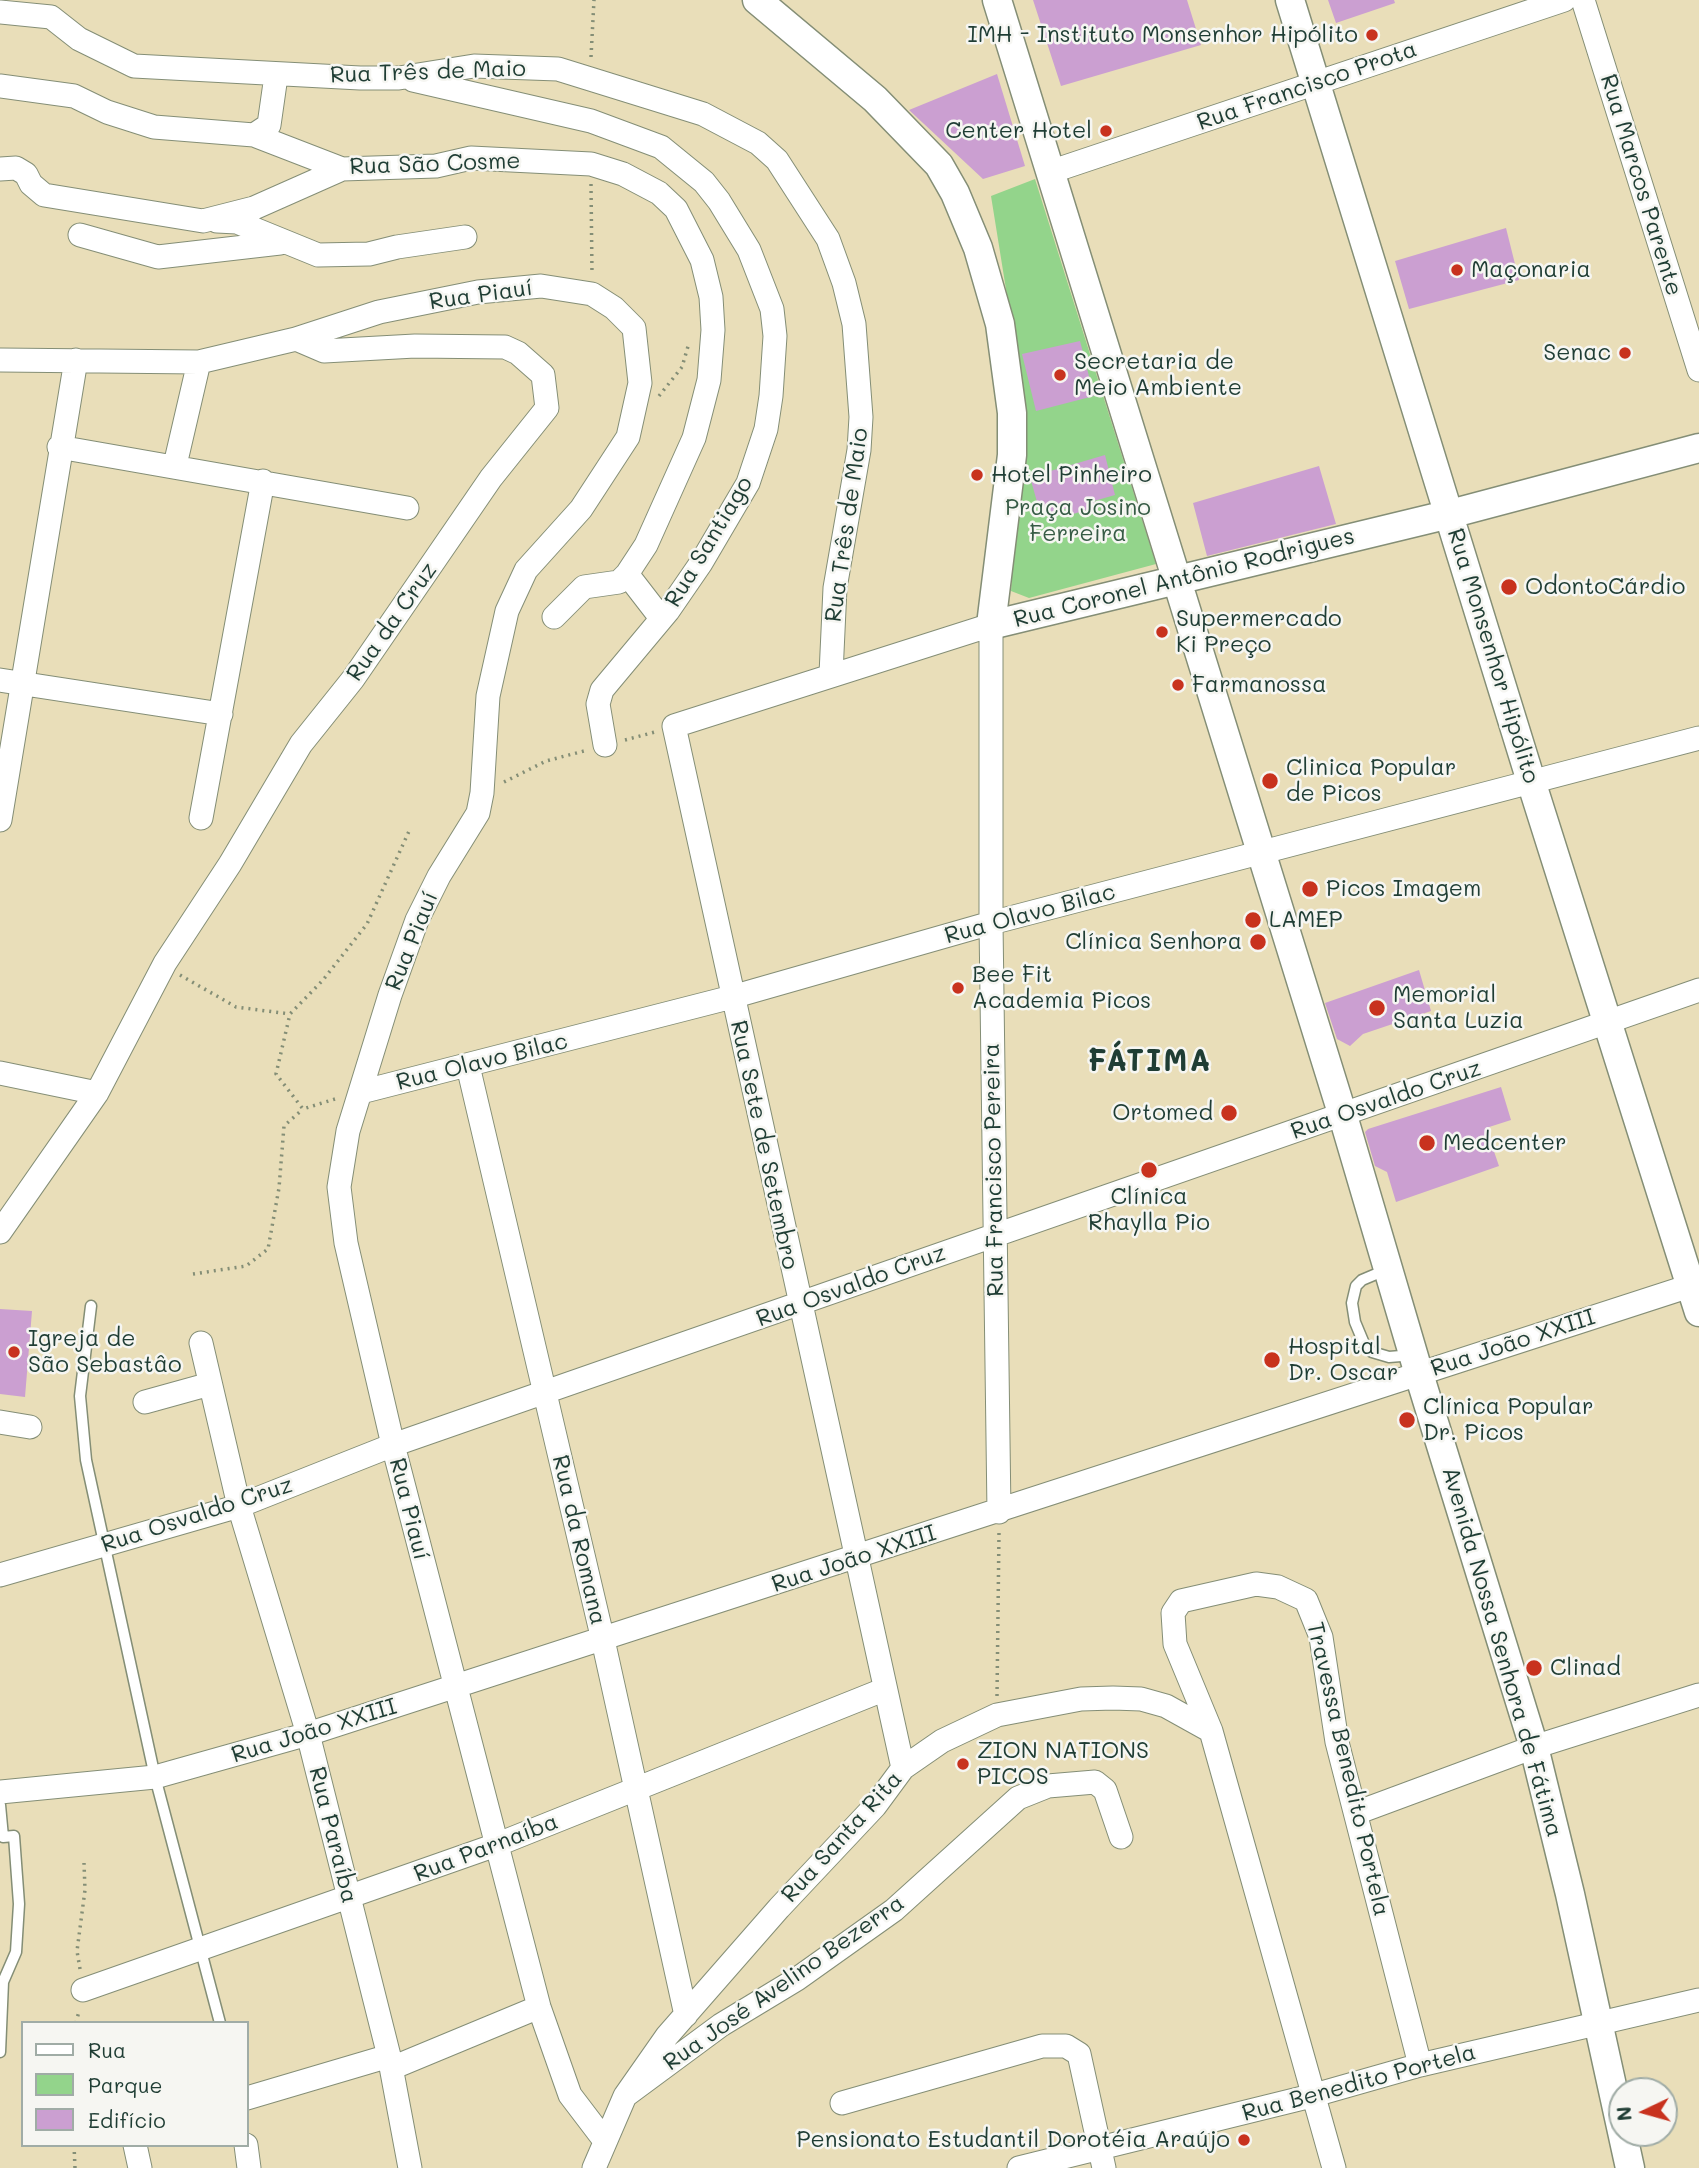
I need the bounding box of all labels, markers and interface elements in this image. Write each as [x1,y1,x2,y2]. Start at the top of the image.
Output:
place label: IMH - Instituto Monsenhor Hipólito [968,21,1358,49]
marker: IMH - Instituto Monsenhor Hipólito [1364,27,1380,43]
street label: Rua Francisco Prota [1194,35,1420,137]
street label: Rua Três de Maio [330,55,526,89]
street label: Rua Marcos Parente [1594,71,1688,299]
place label: Center Hotel [945,117,1092,145]
marker: Center Hotel [1098,123,1114,139]
street label: Rua São Cosme [349,147,521,181]
place label: Maçonaria [1471,256,1591,284]
marker: Maçonaria [1449,262,1465,278]
street label: Rua Piauí [427,274,535,316]
place label: Senac [1543,339,1611,367]
marker: Senac [1617,345,1633,361]
place label: Secretaria de Meio Ambiente [1074,348,1242,402]
marker: Secretaria de Meio Ambiente [1052,367,1068,383]
street label: Rua Três de Maio [820,426,874,624]
place label: Hotel Pinheiro [991,461,1152,489]
marker: Hotel Pinheiro [969,467,985,483]
street label: Rua Santiago [659,472,759,612]
park label: Praça Josino Ferreira [1005,494,1151,548]
street label: Rua Coronel Antônio Rodrigues [1011,522,1357,634]
street label: Rua Monsenhor Hipólito [1441,525,1545,787]
street label: Rua da Cruz [341,557,443,687]
place label: OdontoCárdio [1525,573,1685,601]
marker: OdontoCárdio [1499,577,1519,597]
place label: Supermercado Ki Preço [1176,605,1342,659]
marker: Supermercado Ki Preço [1154,624,1170,640]
place label: Farmanossa [1192,671,1326,699]
marker: Farmanossa [1170,677,1186,693]
place label: Clinica Popular de Picos [1286,754,1456,808]
marker: Clinica Popular de Picos [1260,771,1280,791]
place label: Picos Imagem [1326,875,1481,903]
street label: Rua Olavo Bilac [942,878,1118,950]
marker: Picos Imagem [1300,879,1320,899]
street label: Rua Piauí [380,888,444,994]
place label: LAMEP [1269,906,1343,934]
marker: LAMEP [1243,910,1263,930]
place label: Clínica Senhora [1065,928,1242,956]
marker: Clínica Senhora [1248,932,1268,952]
place label: Bee Fit Academia Picos [972,961,1151,1015]
marker: Bee Fit Academia Picos [950,980,966,996]
place label: Memorial Santa Luzia [1393,981,1524,1035]
marker: Memorial Santa Luzia [1367,998,1387,1018]
street label: Rua Sete de Setembro [724,1018,804,1272]
street label: Rua Olavo Bilac [394,1027,570,1097]
street label: Rua Francisco Pereira [978,1043,1010,1297]
district label: FÁTIMA [1088,1044,1212,1080]
street label: Rua Osvaldo Cruz [1287,1054,1485,1146]
place label: Ortomed [1112,1099,1213,1127]
marker: Ortomed [1219,1103,1239,1123]
place label: Medcenter [1443,1129,1567,1157]
marker: Medcenter [1417,1133,1437,1153]
marker: Clínica Rhaylla Pio [1139,1160,1159,1180]
place label: Clínica Rhaylla Pio [1088,1183,1210,1237]
street label: Rua Osvaldo Cruz [753,1239,949,1333]
street label: Rua João XXIII [1427,1303,1599,1383]
place label: Igreja de São Sebastâo [28,1325,182,1379]
place label: Hospital Dr. Oscar [1288,1333,1398,1387]
marker: Igreja de São Sebastâo [6,1344,22,1360]
marker: Hospital Dr. Oscar [1262,1350,1282,1370]
place label: Clínica Popular Dr. Picos [1423,1393,1594,1447]
marker: Clínica Popular Dr. Picos [1397,1410,1417,1430]
street label: Rua da Romana [546,1452,612,1628]
street label: Rua Piauí [383,1455,435,1563]
street label: Avenida Nossa Senhora de Fátima [1436,1464,1568,1840]
street label: Rua Osvaldo Cruz [98,1471,296,1559]
street label: Rua João XXIII [768,1519,940,1599]
street label: Travessa Benedito Portela [1301,1619,1395,1919]
place label: Clinad [1550,1654,1621,1682]
marker: Clinad [1524,1658,1544,1678]
street label: Rua João XXIII [228,1693,400,1769]
place label: ZION NATIONS PICOS [977,1737,1149,1791]
marker: ZION NATIONS PICOS [955,1756,971,1772]
street label: Rua Paraíba [303,1764,363,1906]
street label: Rua Santa Rita [776,1766,908,1908]
street label: Rua Parnaíba [410,1808,562,1888]
street label: Rua José Avelino Bezerra [658,1889,910,2077]
legend [21,2021,248,2147]
text: Rua [88,2036,126,2063]
street label: Rua Benedito Portela [1239,2038,1479,2128]
text: Parque [88,2071,162,2098]
north arrow [1608,2077,1678,2147]
text: N [1610,2105,1637,2122]
text: Edifício [88,2106,166,2133]
place label: Pensionato Estudantil Dorotéia Araújo [796,2126,1230,2154]
marker: Pensionato Estudantil Dorotéia Araújo [1236,2132,1252,2148]

